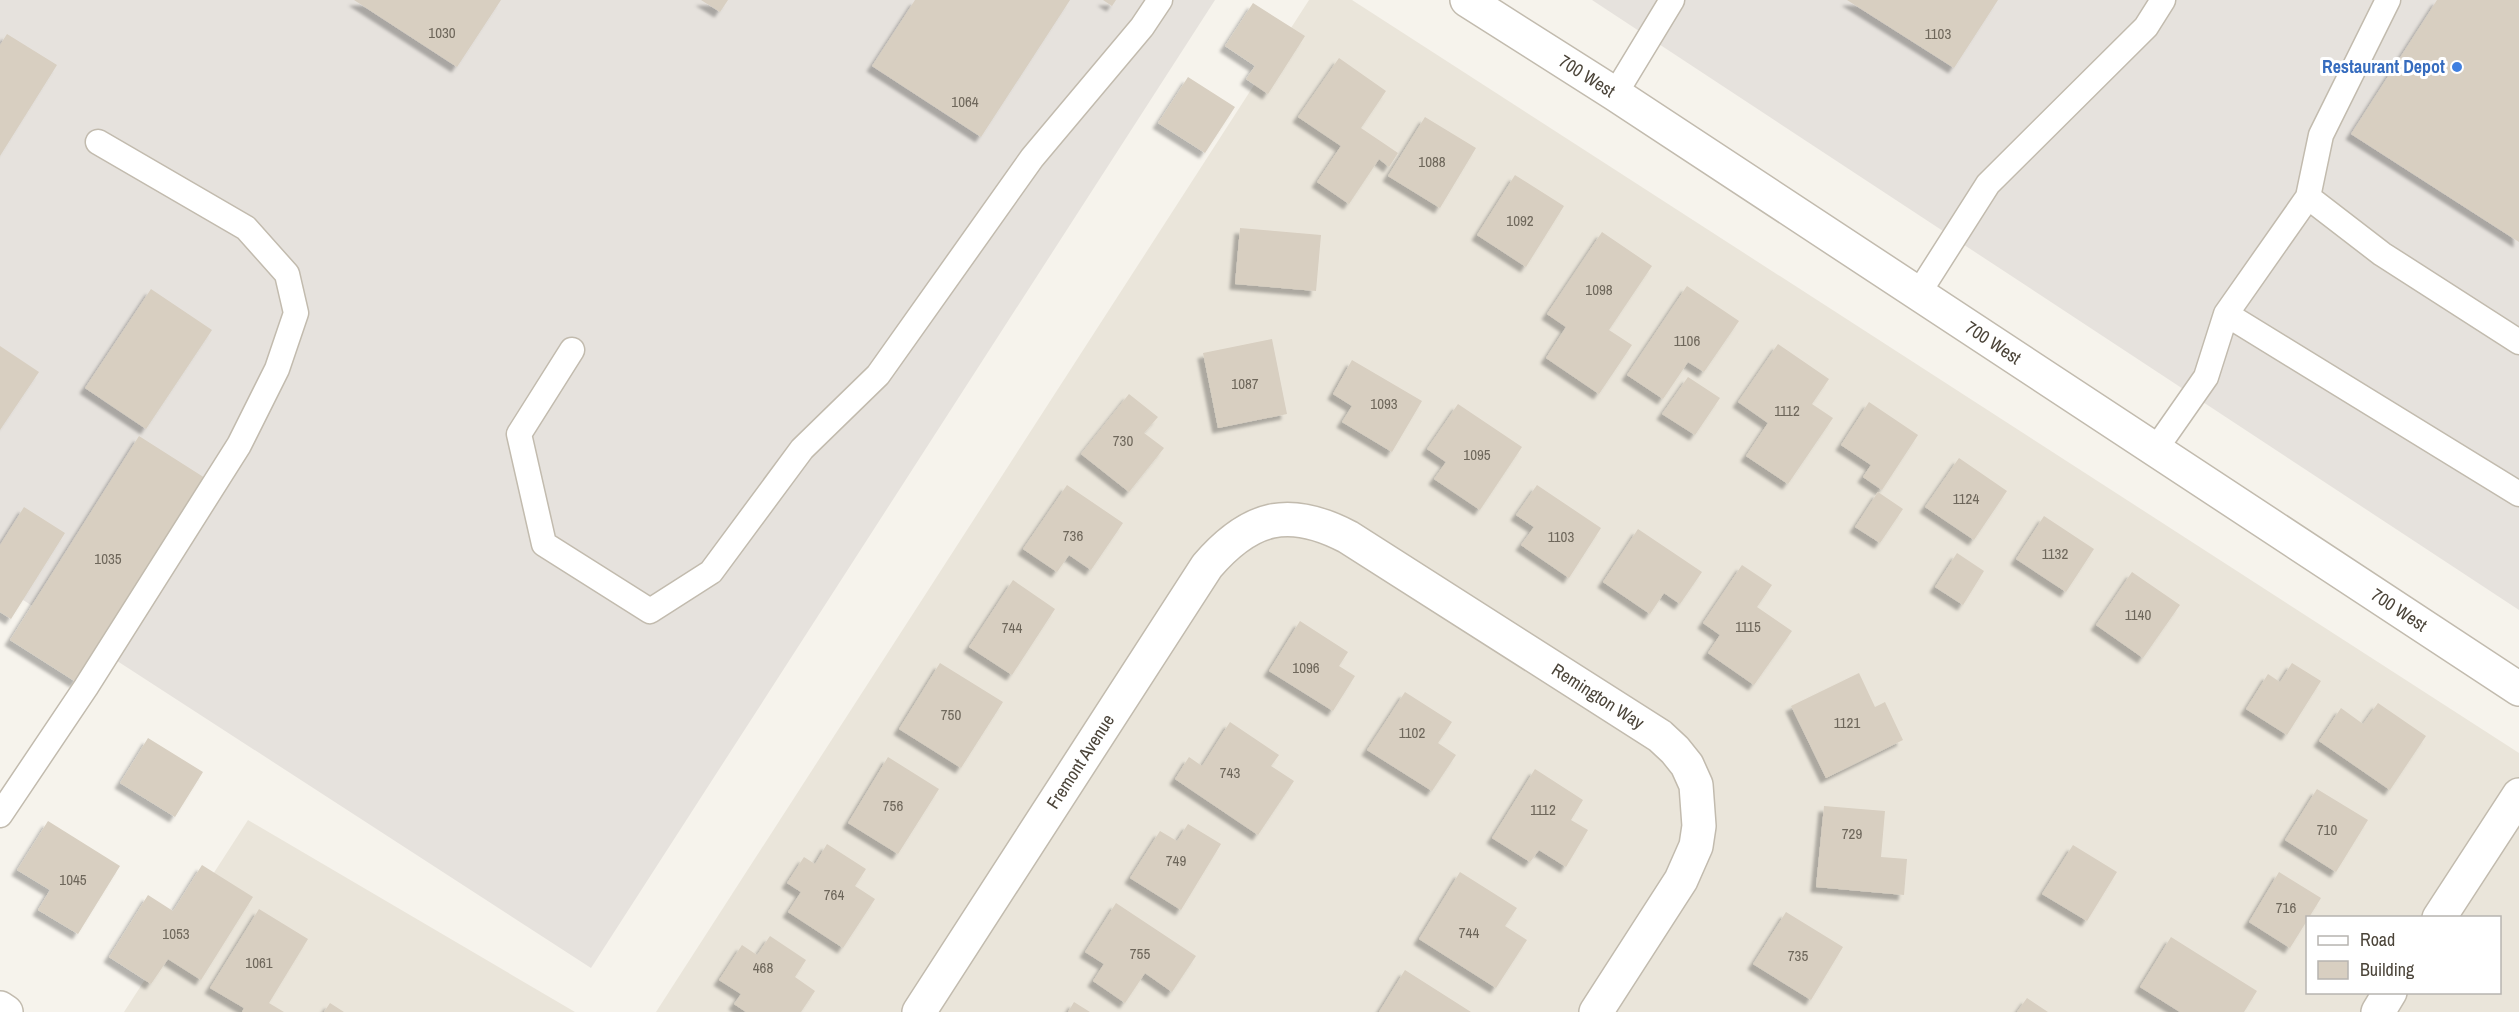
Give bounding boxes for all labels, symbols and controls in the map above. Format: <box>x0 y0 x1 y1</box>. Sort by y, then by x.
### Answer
house number: 1030 <box>428 22 456 43</box>
house number: 1103 <box>1925 23 1951 44</box>
street label: 700 West <box>1554 48 1620 103</box>
place label: Restaurant Depot <box>2322 54 2445 79</box>
marker: Restaurant Depot <box>2450 60 2464 74</box>
house number: 1064 <box>951 91 979 112</box>
house number: 1088 <box>1418 151 1446 172</box>
house number: 1092 <box>1506 210 1534 231</box>
house number: 1098 <box>1585 279 1613 300</box>
street label: 700 West <box>1961 315 2026 370</box>
house number: 1106 <box>1674 330 1700 351</box>
house number: 1087 <box>1231 373 1259 394</box>
house number: 1093 <box>1370 393 1398 414</box>
house number: 1112 <box>1774 400 1800 421</box>
house number: 730 <box>1113 430 1133 451</box>
house number: 1095 <box>1463 444 1491 465</box>
house number: 1124 <box>1953 488 1979 509</box>
house number: 736 <box>1063 525 1083 546</box>
house number: 1103 <box>1548 526 1574 547</box>
house number: 1132 <box>2042 543 2068 564</box>
house number: 1035 <box>94 548 122 569</box>
street label: 700 West <box>2367 582 2432 637</box>
house number: 1140 <box>2125 604 2151 625</box>
house number: 1115 <box>1735 616 1761 637</box>
house number: 744 <box>1002 617 1022 638</box>
house number: 1096 <box>1292 657 1320 678</box>
street label: Remington Way <box>1547 657 1650 735</box>
house number: 750 <box>941 704 961 725</box>
street label: Fremont Avenue <box>1040 709 1120 814</box>
house number: 1121 <box>1834 712 1860 733</box>
house number: 1102 <box>1399 722 1425 743</box>
house number: 743 <box>1220 762 1240 783</box>
house number: 756 <box>883 795 903 816</box>
house number: 1112 <box>1530 799 1556 820</box>
house number: 710 <box>2317 819 2337 840</box>
house number: 729 <box>1842 823 1862 844</box>
house number: 749 <box>1166 850 1186 871</box>
house number: 1045 <box>59 869 87 890</box>
house number: 764 <box>824 884 844 905</box>
house number: 716 <box>2276 897 2296 918</box>
legend <box>2306 916 2501 994</box>
house number: 744 <box>1459 922 1479 943</box>
house number: 1053 <box>162 923 190 944</box>
text: Road <box>2360 927 2395 952</box>
house number: 755 <box>1130 943 1150 964</box>
house number: 735 <box>1788 945 1808 966</box>
house number: 1061 <box>245 952 273 973</box>
house number: 468 <box>753 957 773 978</box>
text: Building <box>2360 957 2415 982</box>

